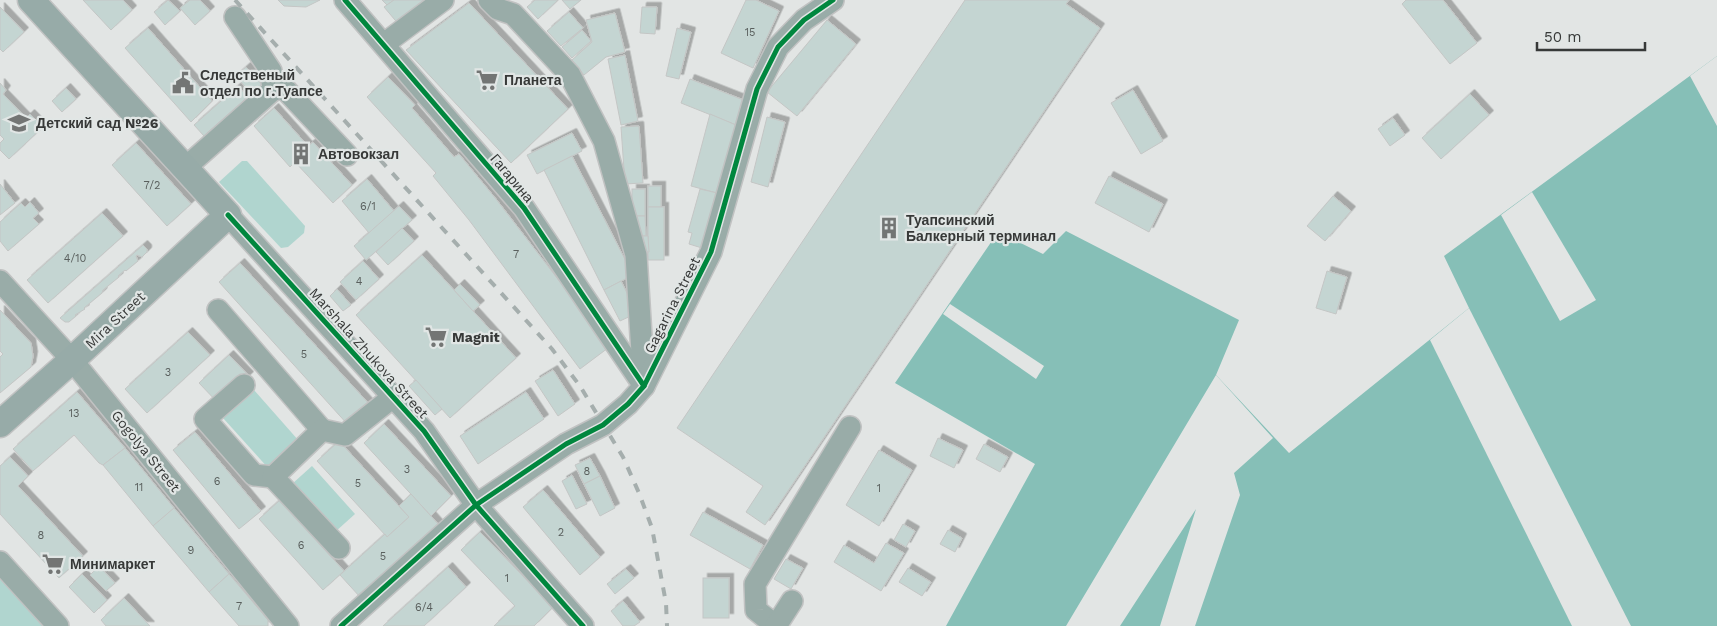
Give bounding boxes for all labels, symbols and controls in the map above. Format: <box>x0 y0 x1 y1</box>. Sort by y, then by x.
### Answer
scale bar <box>1537 20 1644 52</box>
house number: 15 <box>745 26 755 39</box>
text: 50 m <box>1544 28 1581 46</box>
place label: Следственый отдел по г.Туапсе <box>200 67 323 99</box>
supermarket icon: Планета <box>474 67 500 93</box>
public building icon: Следственый отдел по г.Туапсе <box>170 70 196 96</box>
place label: Планета <box>504 72 562 88</box>
school or university icon: Детский сад №26 <box>6 110 32 136</box>
place label: Детский сад №26 <box>36 115 159 131</box>
building icon: Автовокзал <box>288 141 314 167</box>
place label: Автовокзал <box>318 146 399 162</box>
street label: Гагарина <box>487 151 537 206</box>
house number: 7/2 <box>144 179 160 192</box>
house number: 6/1 <box>360 200 376 213</box>
place label: Туапсинский Балкерный терминал <box>906 212 1056 244</box>
building icon: Туапсинский Балкерный терминал <box>876 215 902 241</box>
house number: 7 <box>513 248 519 261</box>
house number: 4/10 <box>64 252 86 265</box>
street label: Gagarina Street <box>641 254 703 356</box>
house number: 4 <box>356 275 363 288</box>
street label: Marshala Zhukova Street <box>306 285 432 421</box>
street label: Mira Street <box>82 288 148 352</box>
supermarket icon: Magnit <box>423 324 449 350</box>
place label: Magnit <box>452 329 500 345</box>
house number: 5 <box>301 348 307 361</box>
house number: 3 <box>165 366 171 379</box>
house number: 13 <box>69 407 79 420</box>
street label: Gogolya Street <box>108 407 184 495</box>
house number: 3 <box>404 463 410 476</box>
house number: 8 <box>584 465 591 478</box>
house number: 6 <box>214 475 221 488</box>
house number: 5 <box>355 477 361 490</box>
house number: 11 <box>135 481 143 494</box>
house number: 1 <box>877 482 881 495</box>
house number: 2 <box>558 526 564 539</box>
house number: 8 <box>38 529 45 542</box>
house number: 6 <box>298 539 305 552</box>
house number: 9 <box>188 544 195 557</box>
house number: 5 <box>380 550 386 563</box>
supermarket icon: Минимаркет <box>40 551 66 577</box>
place label: Минимаркет <box>70 556 155 572</box>
house number: 1 <box>505 572 509 585</box>
house number: 7 <box>236 600 242 613</box>
house number: 6/4 <box>415 601 433 614</box>

